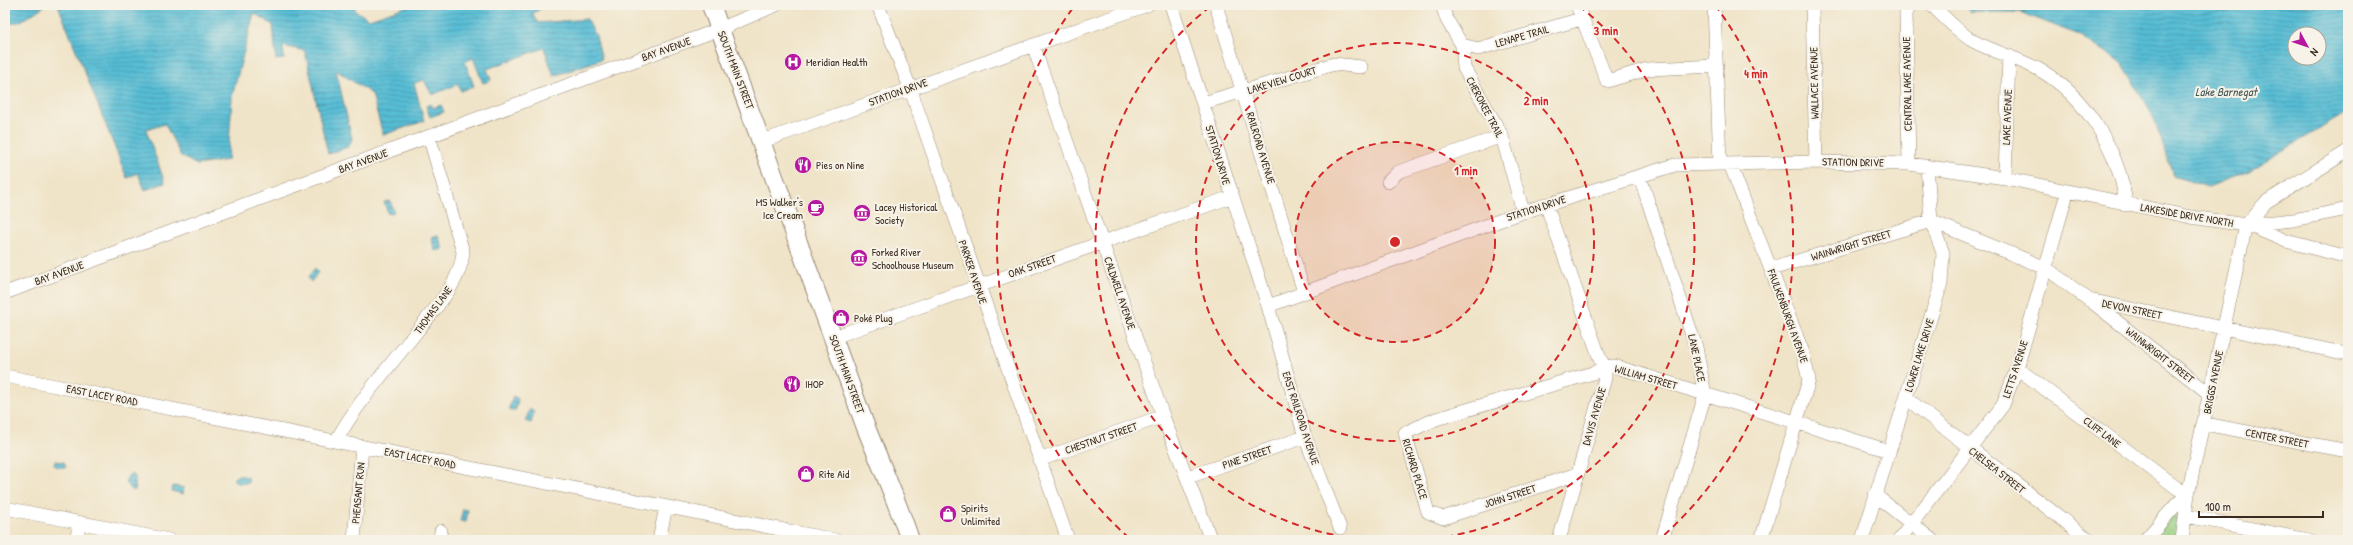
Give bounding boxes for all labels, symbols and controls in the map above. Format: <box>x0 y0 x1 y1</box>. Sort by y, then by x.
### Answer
street label: LENAPE TRAIL <box>1494 22 1550 50</box>
text: 3 min <box>1594 22 1619 39</box>
north arrow <box>2287 26 2327 66</box>
street label: SOUTH MAIN STREET <box>715 29 758 112</box>
street label: BAY AVENUE <box>639 34 693 64</box>
street label: CENTRAL LAKE AVENUE <box>1899 36 1915 131</box>
text: N <box>2307 46 2322 59</box>
street label: WALLACE AVENUE <box>1806 47 1822 119</box>
hospital icon: Meridian Health <box>783 52 803 72</box>
place label: Meridian Health <box>806 55 868 69</box>
street label: LAKEVIEW COURT <box>1246 63 1319 97</box>
text: 4 min <box>1744 65 1768 82</box>
street label: CHEROKEE TRAIL <box>1463 74 1507 140</box>
street label: STATION DRIVE <box>867 75 929 109</box>
water label: Lake Barnegat <box>2195 83 2259 100</box>
street label: LAKE AVENUE <box>1999 89 2015 145</box>
text: 2 min <box>1524 92 1549 109</box>
street label: RAILROAD AVENUE <box>1243 110 1279 186</box>
street label: STATION DRIVE <box>1202 123 1234 187</box>
street label: BAY AVENUE <box>336 146 390 176</box>
street label: STATION DRIVE <box>1822 154 1884 170</box>
restaurant icon: Pies on Nine <box>793 155 813 175</box>
place label: Pies on Nine <box>816 158 865 172</box>
text: 1 min <box>1454 162 1478 179</box>
street label: STATION DRIVE <box>1505 192 1568 224</box>
place label: MS Walker's Ice Cream <box>756 195 804 222</box>
cafe icon: MS Walker's Ice Cream <box>806 198 826 218</box>
place label: Lacey Historical Society <box>875 200 938 227</box>
street label: LAKESIDE DRIVE NORTH <box>2140 200 2234 230</box>
museum icon: Lacey Historical Society <box>852 203 872 223</box>
street label: WAINWRIGHT STREET <box>1809 226 1894 264</box>
centre of rings <box>1388 235 1402 249</box>
street label: PARKER AVENUE <box>955 238 991 306</box>
place label: Forked River Schoolhouse Museum <box>871 245 954 272</box>
museum icon: Forked River Schoolhouse Museum <box>849 248 869 268</box>
street label: OAK STREET <box>1006 251 1059 281</box>
street label: CALDWELL AVENUE <box>1101 255 1139 331</box>
street label: BAY AVENUE <box>32 258 86 288</box>
street label: FAULKENBURGH AVENUE <box>1764 266 1812 365</box>
street label: THOMAS LANE <box>411 283 455 337</box>
street label: DEVON STREET <box>2101 296 2164 322</box>
shop icon: Poké Plug <box>831 308 851 328</box>
place label: Poké Plug <box>854 311 893 325</box>
street label: LOWER LAKE DRIVE <box>1901 317 1937 393</box>
street label: WAINWRIGHT STREET <box>2123 324 2198 387</box>
street label: SOUTH MAIN STREET <box>826 333 868 416</box>
street label: LANE PLACE <box>1685 333 1709 383</box>
street label: LETTS AVENUE <box>1999 338 2031 400</box>
street label: BRIGGS AVENUE <box>2200 349 2226 415</box>
street label: WILLIAM STREET <box>1613 361 1680 393</box>
street label: EAST RAILROAD AVENUE <box>1279 370 1323 467</box>
restaurant icon: IHOP <box>782 374 802 394</box>
place label: IHOP <box>805 377 824 391</box>
street label: EAST LACEY ROAD <box>65 381 140 409</box>
street label: DAVIS AVENUE <box>1579 385 1609 447</box>
street label: CLIFF LANE <box>2080 413 2124 451</box>
street label: CHESTNUT STREET <box>1063 419 1140 457</box>
street label: CENTER STREET <box>2244 425 2311 451</box>
street label: RICHARD PLACE <box>1399 437 1431 501</box>
street label: PINE STREET <box>1221 442 1274 472</box>
street label: EAST LACEY ROAD <box>383 444 458 472</box>
street label: CHELSEA STREET <box>1966 444 2029 497</box>
street label: PHEASANT RUN <box>348 462 368 524</box>
shop icon: Rite Aid <box>796 464 816 484</box>
place label: Rite Aid <box>819 467 850 481</box>
street label: JOHN STREET <box>1482 481 1539 511</box>
scale bar <box>2199 493 2323 519</box>
text: 100 m <box>2205 498 2231 515</box>
place label: Spirits Unlimited <box>961 501 1001 528</box>
shop icon: Spirits Unlimited <box>938 504 958 524</box>

